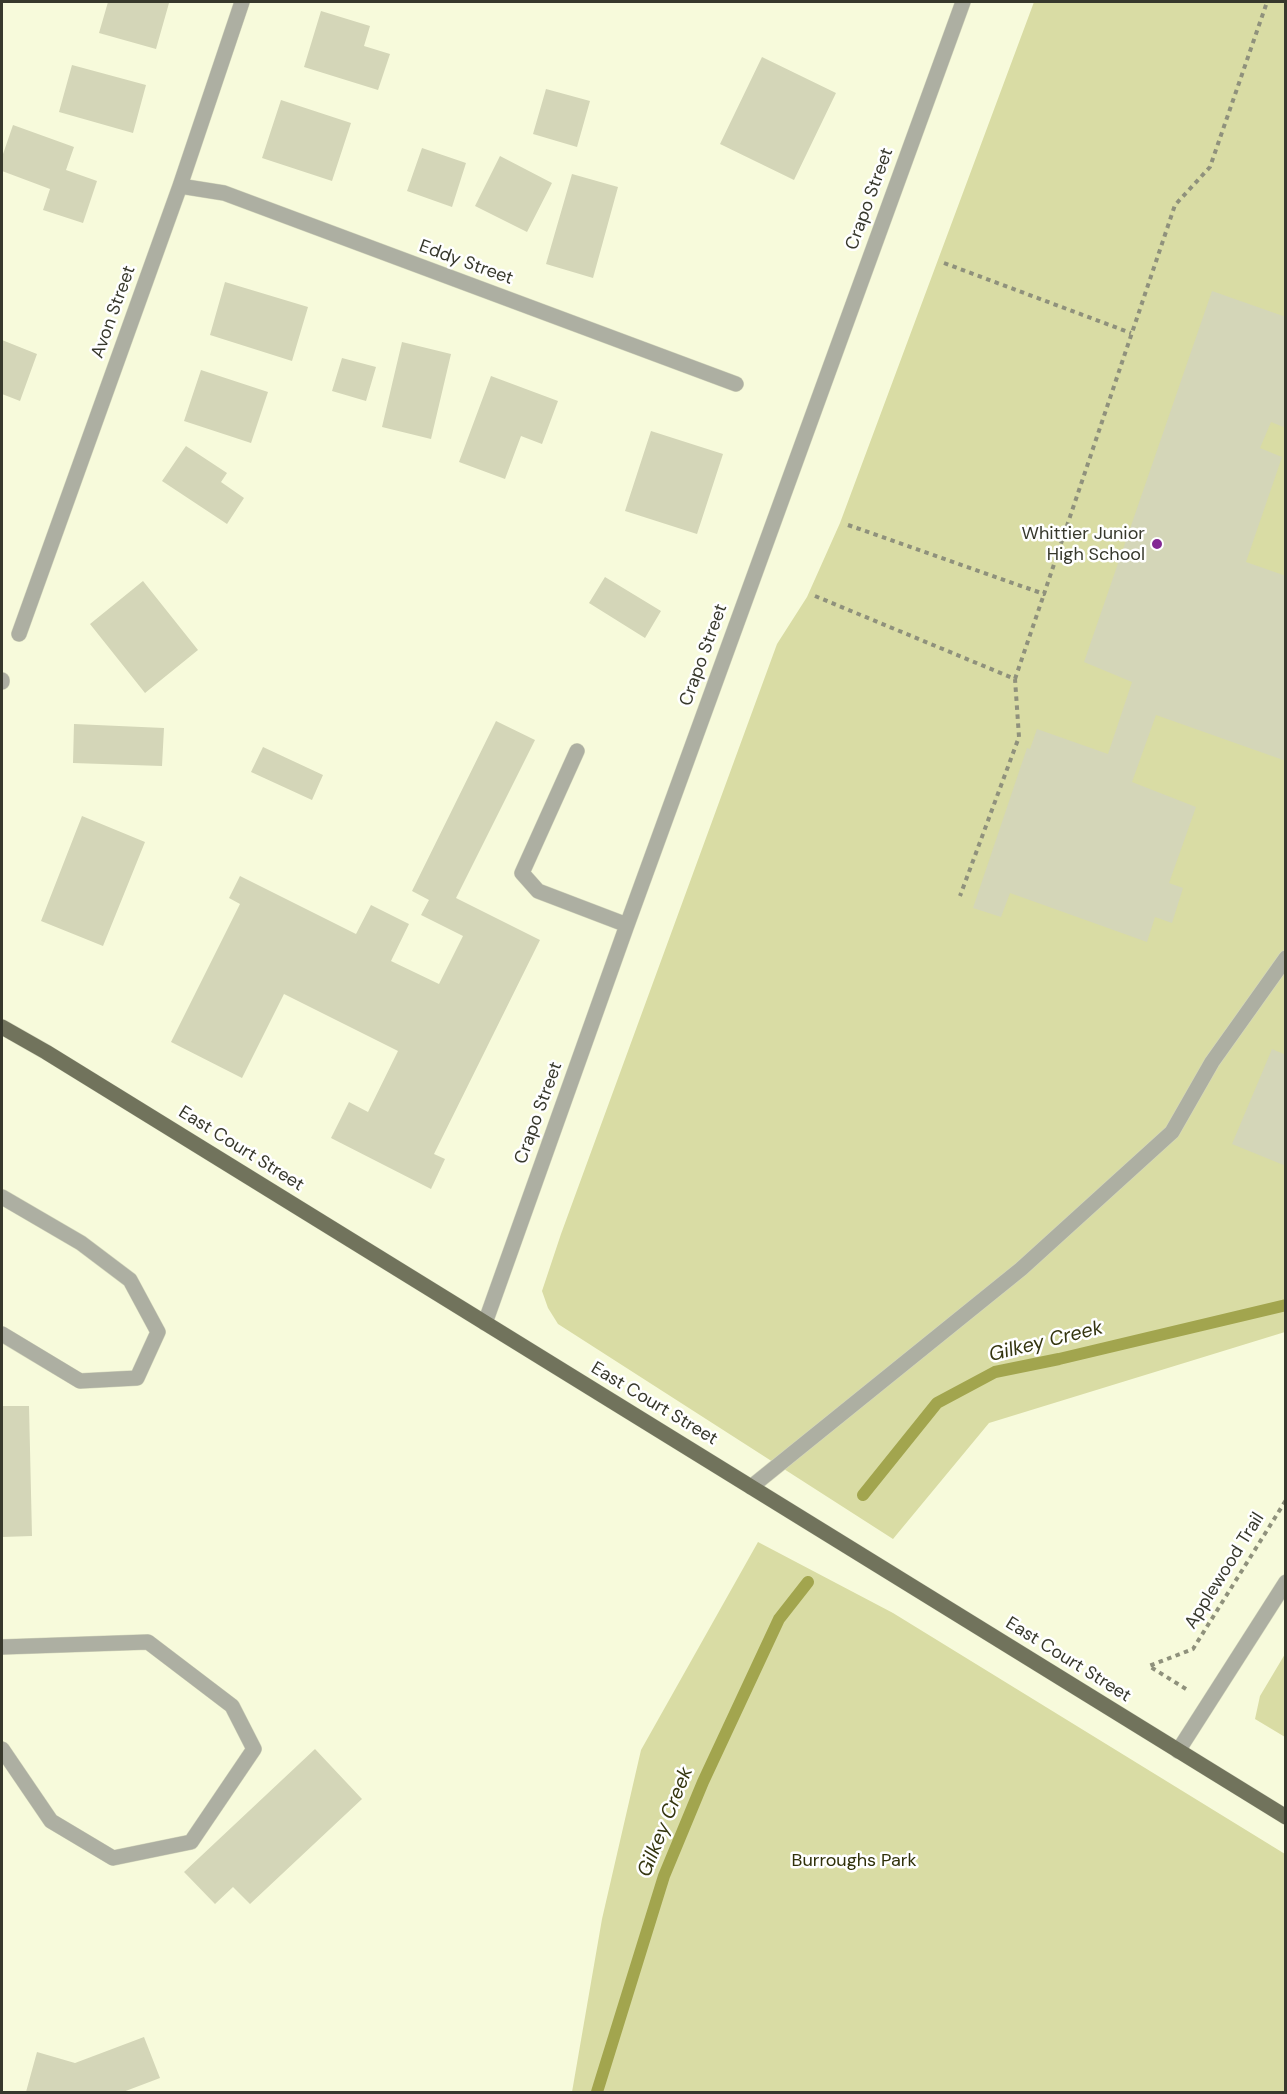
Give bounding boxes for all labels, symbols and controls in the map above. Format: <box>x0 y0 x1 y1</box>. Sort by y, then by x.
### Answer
street label: Crapo Street <box>842 145 898 253</box>
street label: Eddy Street <box>416 236 516 290</box>
street label: Avon Street <box>87 263 141 361</box>
place label: Whittier Junior High School <box>1021 523 1145 566</box>
marker: Whittier Junior High School <box>1150 537 1164 551</box>
street label: Crapo Street <box>676 601 732 709</box>
street label: Crapo Street <box>511 1059 567 1167</box>
street label: East Court Street <box>174 1102 308 1196</box>
water label: Gilkey Creek <box>987 1316 1105 1368</box>
street label: East Court Street <box>587 1358 721 1450</box>
street label: Applewood Trail <box>1181 1509 1269 1633</box>
street label: East Court Street <box>1001 1613 1135 1707</box>
water label: Gilkey Creek <box>633 1763 699 1881</box>
park label: Burroughs Park <box>792 1850 916 1872</box>

